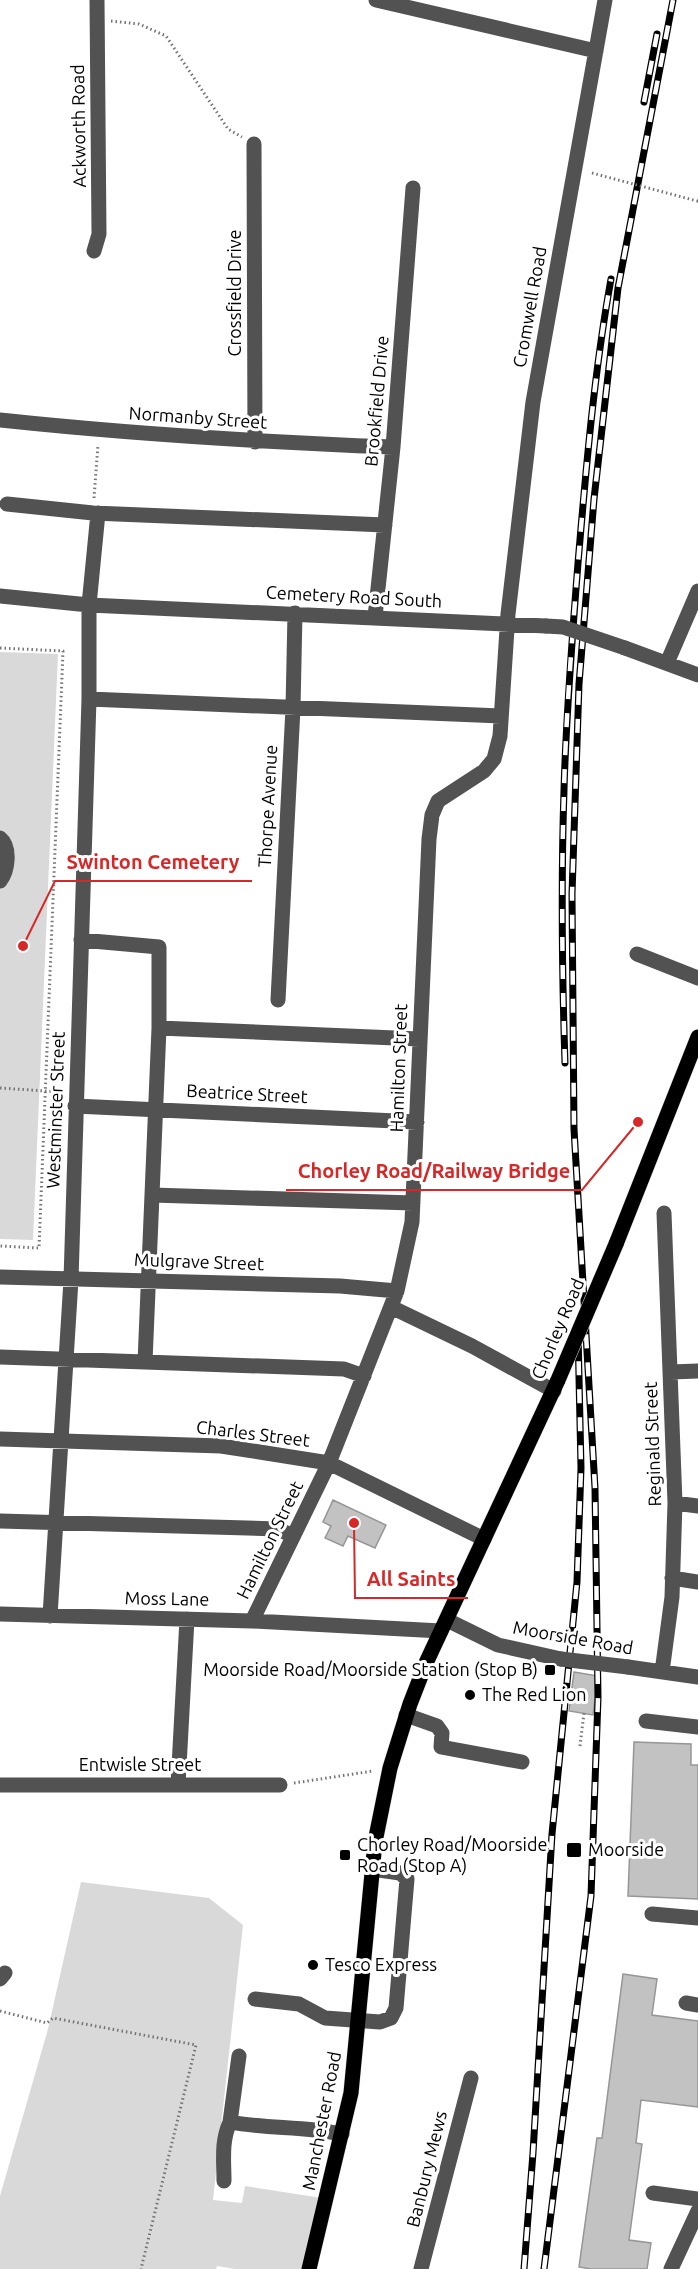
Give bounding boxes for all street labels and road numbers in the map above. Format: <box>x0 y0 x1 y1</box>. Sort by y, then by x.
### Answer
street label: Ackworth Road <box>67 64 89 188</box>
street label: Crossfield Drive <box>224 229 244 357</box>
street label: Cromwell Road <box>509 245 550 369</box>
street label: Brookfield Drive <box>360 335 392 467</box>
street label: Normanby Street <box>128 402 268 432</box>
street label: Cemetery Road South <box>265 581 443 611</box>
street label: Thorpe Avenue <box>254 744 280 868</box>
street label: Hamilton Street <box>386 1003 410 1133</box>
street label: Westminster Street <box>42 1031 68 1189</box>
street label: Beatrice Street <box>186 1080 308 1106</box>
street label: Mulgrave Street <box>134 1249 264 1273</box>
street label: Chorley Road <box>527 1275 587 1382</box>
street label: Reginald Street <box>640 1381 664 1507</box>
street label: Charles Street <box>195 1416 311 1450</box>
street label: Hamilton Street <box>232 1477 306 1602</box>
street label: Moss Lane <box>125 1587 209 1609</box>
street label: Moorside Road <box>511 1617 635 1657</box>
street label: Entwisle Street <box>79 1754 201 1774</box>
street label: Manchester Road <box>298 2050 344 2192</box>
street label: Banbury Mews <box>402 2108 450 2229</box>

